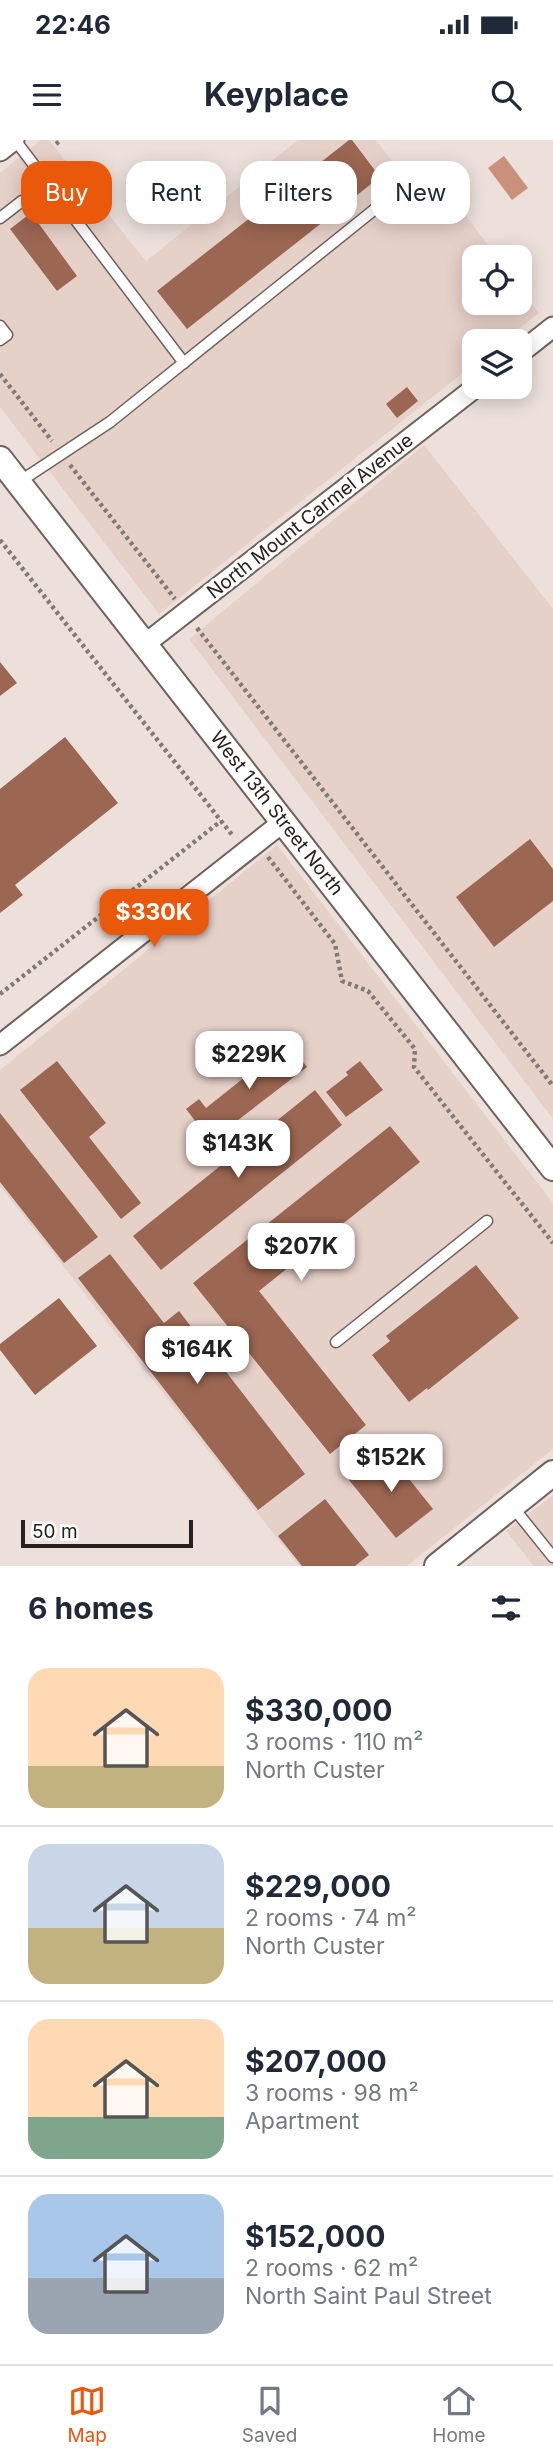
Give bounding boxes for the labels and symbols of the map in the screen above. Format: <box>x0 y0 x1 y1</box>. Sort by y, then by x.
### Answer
street label: North Mount Carmel Avenue <box>202 428 418 604</box>
street label: West 13th Street North <box>206 726 348 900</box>
pin: $330K <box>105 890 203 949</box>
pin: $229K <box>200 1032 298 1091</box>
pin: $143K <box>189 1121 287 1180</box>
pin: $207K <box>252 1224 350 1283</box>
pin: $164K <box>148 1326 246 1386</box>
pin: $152K <box>342 1434 440 1494</box>
scale bar <box>21 1517 192 1549</box>

